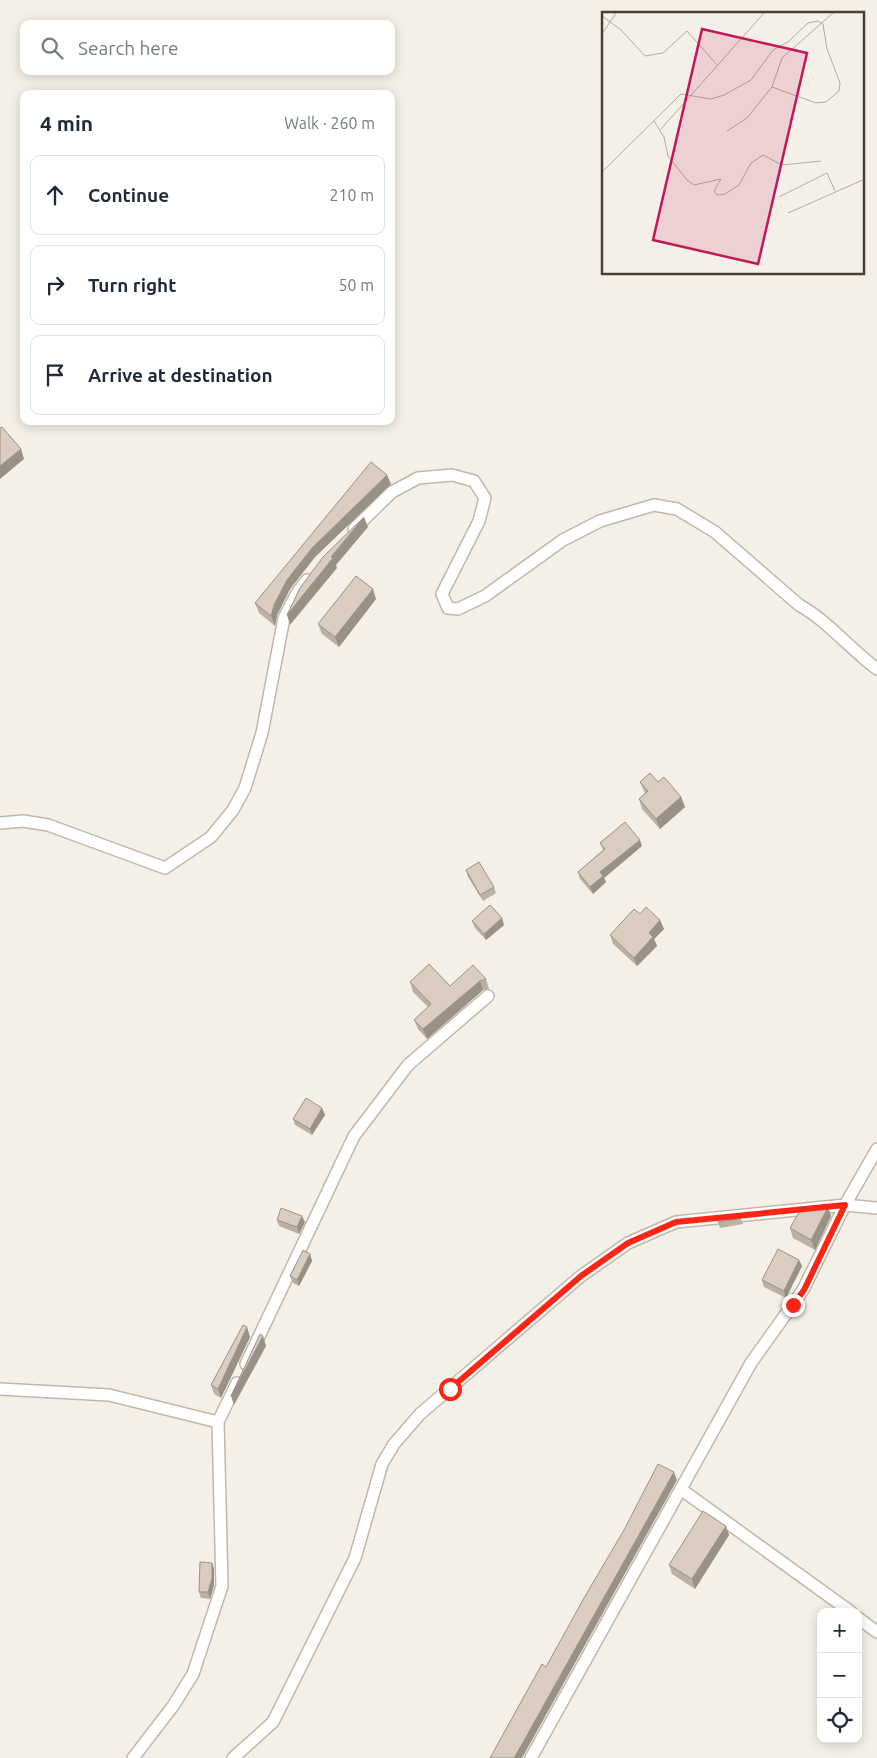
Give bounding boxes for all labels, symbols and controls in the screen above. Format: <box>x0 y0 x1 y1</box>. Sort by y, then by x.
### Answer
inset map <box>602 12 864 275</box>
search box <box>20 20 395 75</box>
icon: search <box>38 34 66 62</box>
text: Search here <box>78 37 178 59</box>
text: 4 min <box>40 111 93 135</box>
text: Walk · 260 m <box>284 114 375 132</box>
icon: ahead <box>41 181 69 209</box>
text: Continue <box>88 184 169 206</box>
text: 210 m <box>329 186 374 204</box>
icon: right <box>41 271 69 299</box>
text: Turn right <box>88 274 176 296</box>
text: 50 m <box>338 276 374 294</box>
icon: arrive <box>41 361 69 389</box>
text: Arrive at destination <box>88 364 273 386</box>
route end <box>782 1294 805 1317</box>
route start <box>439 1378 462 1401</box>
map controls <box>817 1608 862 1743</box>
button: + <box>817 1608 862 1653</box>
button: − <box>817 1653 862 1698</box>
button: locate <box>817 1698 862 1743</box>

